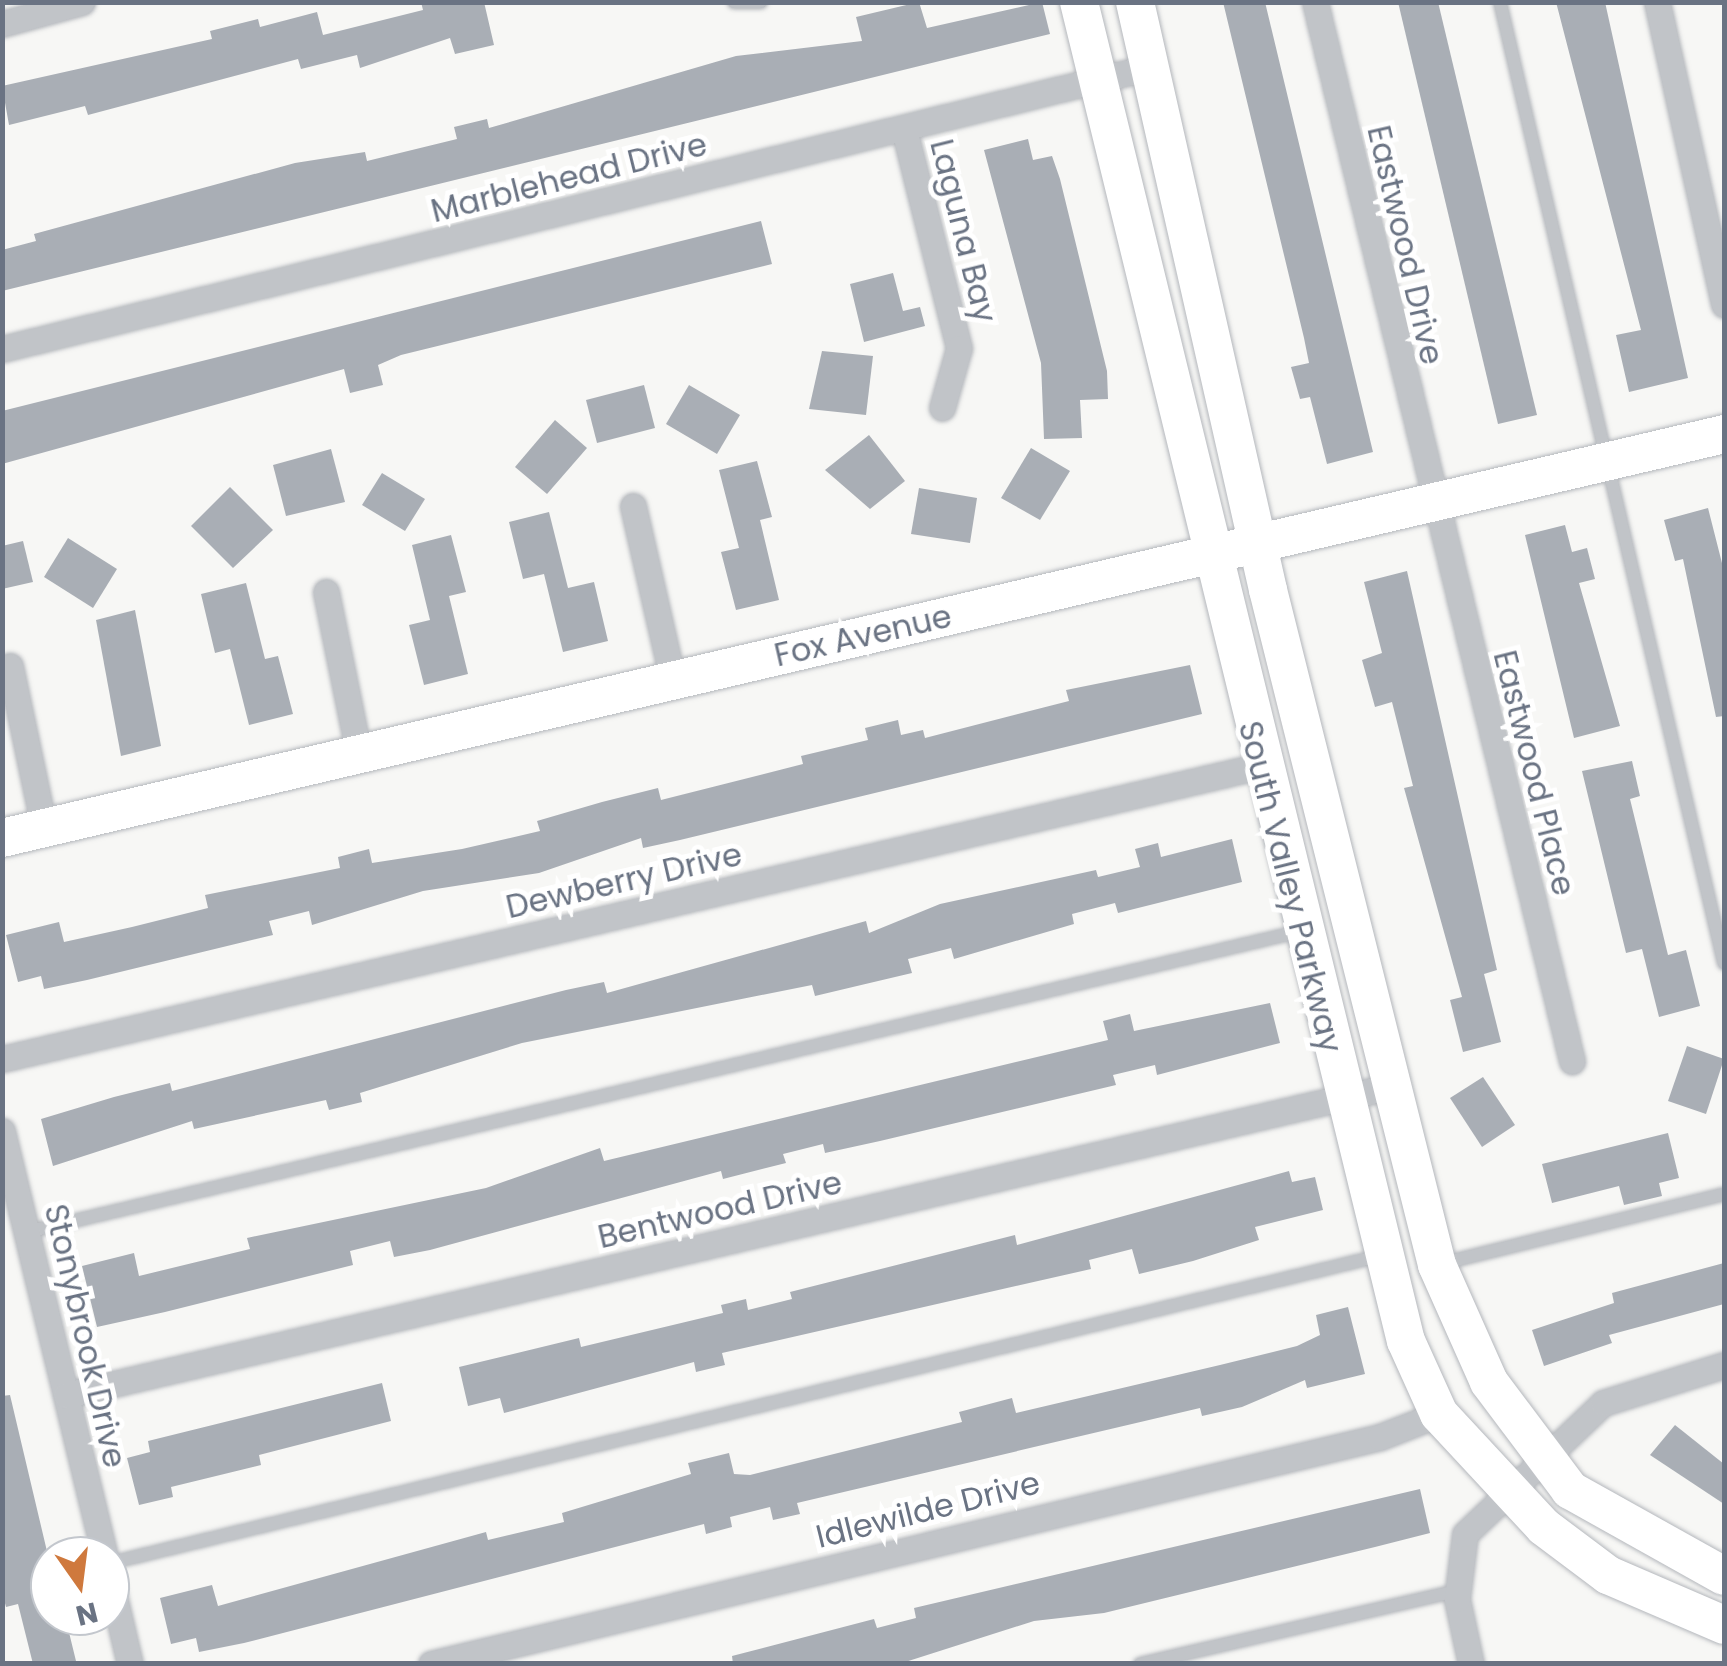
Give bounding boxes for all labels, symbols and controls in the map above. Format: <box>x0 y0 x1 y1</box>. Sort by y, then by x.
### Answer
street label: Eastwood Drive <box>1359 122 1451 368</box>
street label: Marblehead Drive <box>427 125 711 231</box>
street label: Laguna Bay <box>922 135 1004 327</box>
street label: Fox Avenue <box>771 597 955 675</box>
street label: Eastwood Place <box>1485 647 1583 899</box>
street label: South Valley Parkway <box>1230 717 1350 1057</box>
street label: Dewberry Drive <box>502 835 746 927</box>
street label: Bentwood Drive <box>594 1163 846 1257</box>
street label: Stonybrook Drive <box>36 1201 134 1471</box>
street label: Idlewilde Drive <box>812 1464 1044 1556</box>
north arrow <box>30 1536 130 1636</box>
text: N <box>72 1592 102 1635</box>

